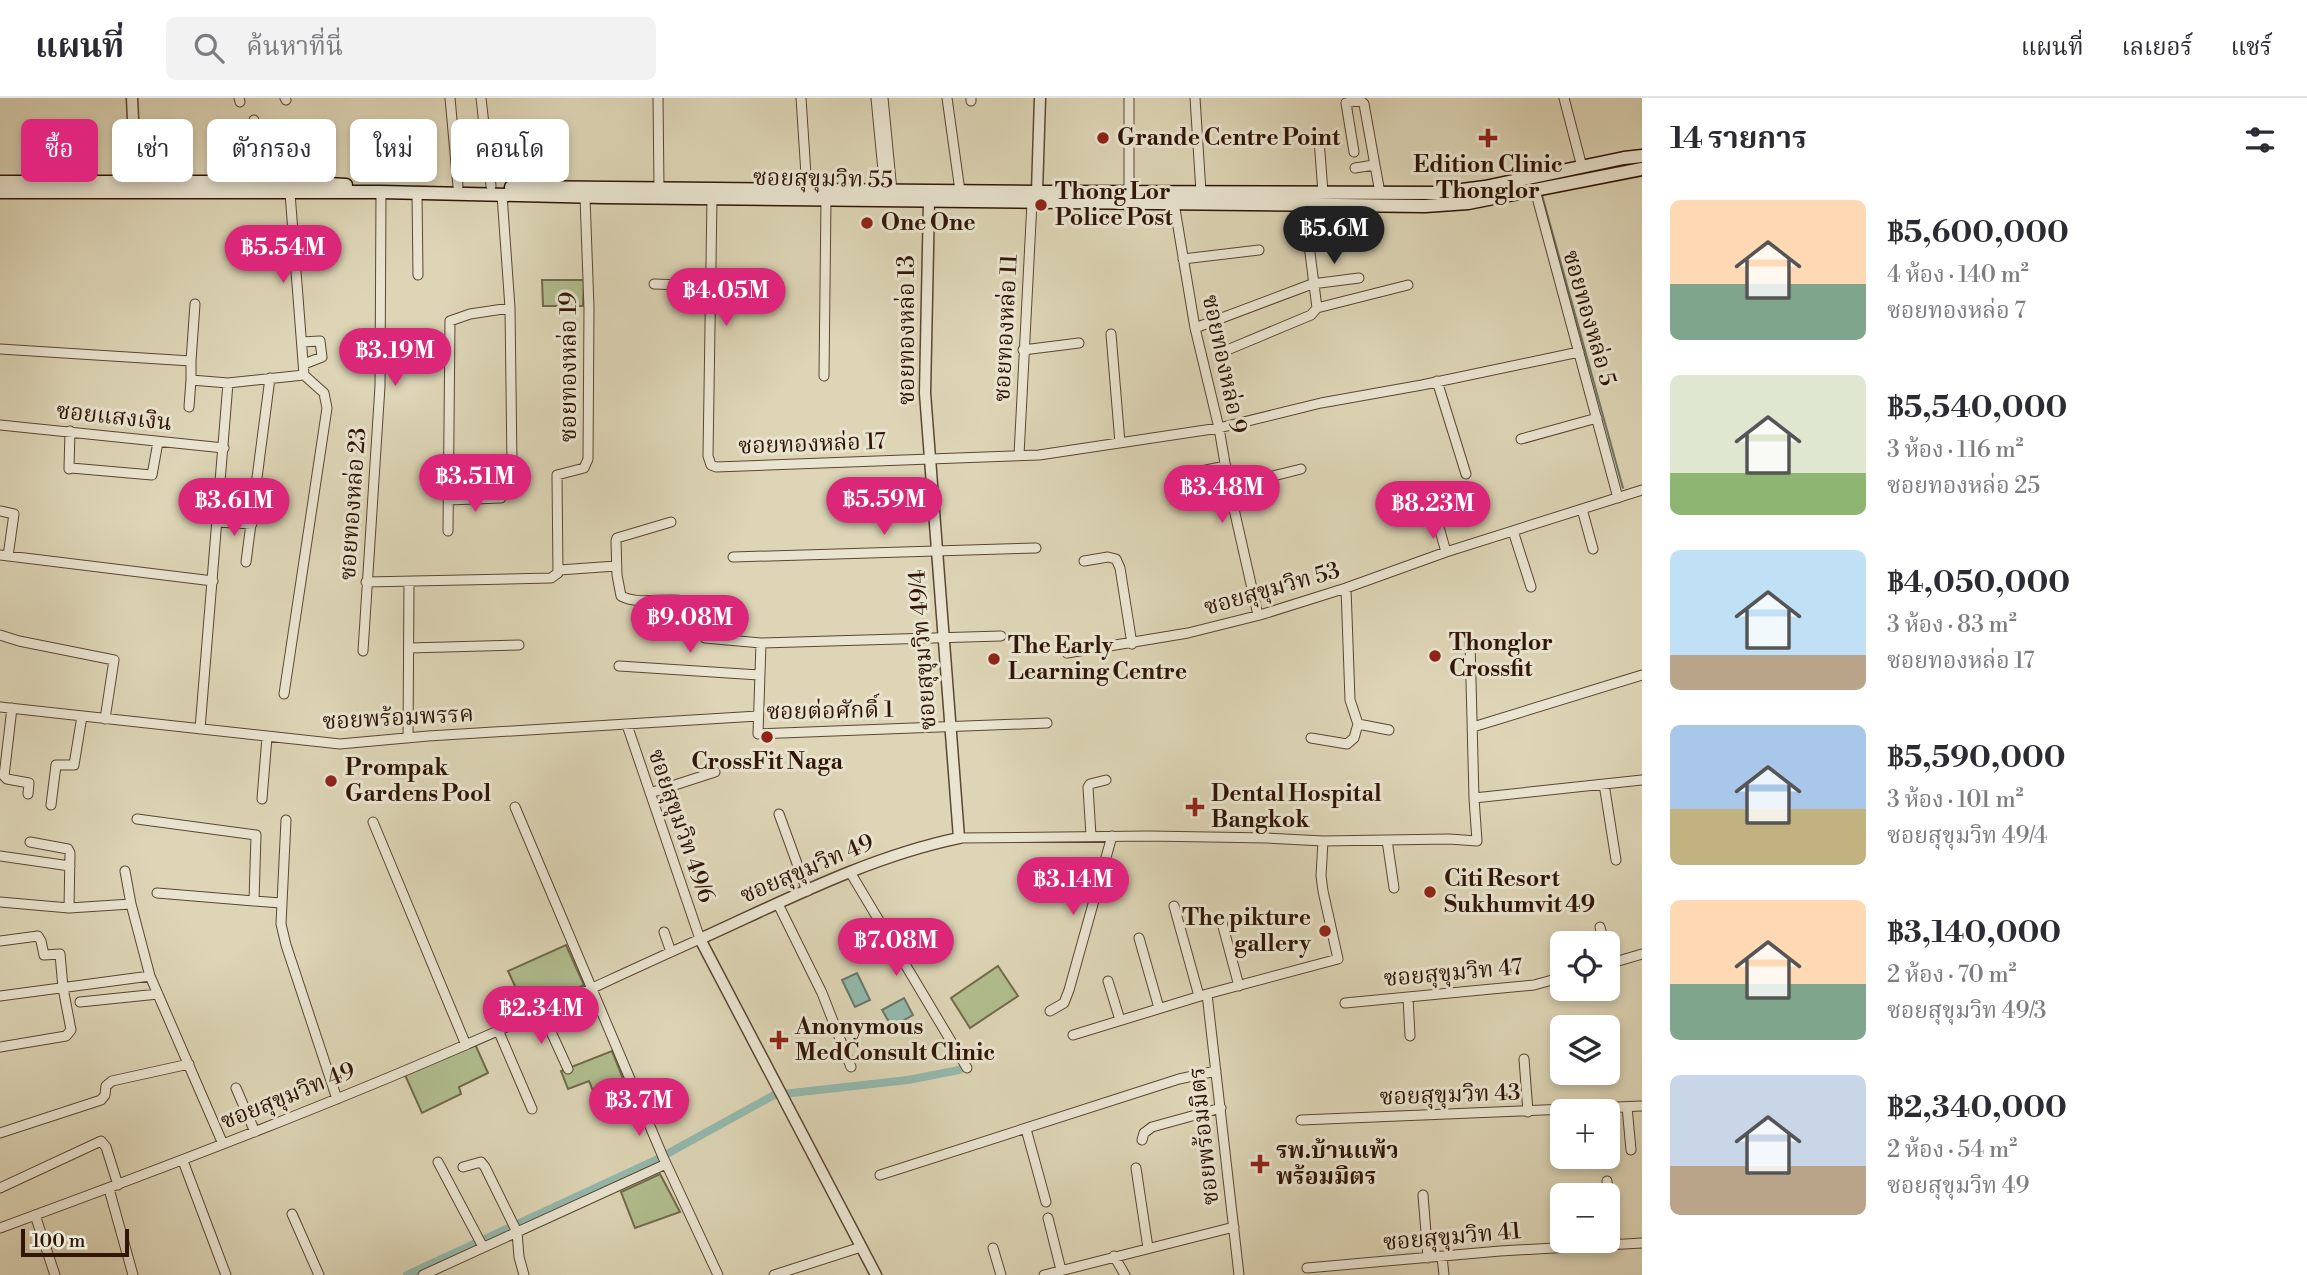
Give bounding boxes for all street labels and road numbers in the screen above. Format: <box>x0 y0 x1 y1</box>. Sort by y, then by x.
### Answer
street label: ซอยสุขุมวิท 55 <box>753 164 893 194</box>
street label: ซอยทองหล่อ 5 <box>1556 247 1622 389</box>
street label: ซอยทองหล่อ 11 <box>988 253 1024 403</box>
street label: ซอยทองหล่อ 13 <box>893 255 921 405</box>
street label: ซอยทองหล่อ 19 <box>555 292 583 442</box>
street label: ซอยทองหล่อ 9 <box>1196 292 1252 436</box>
street label: ซอยแสงเงิน <box>55 397 173 437</box>
street label: ซอยทองหล่อ 23 <box>334 427 372 581</box>
street label: ซอยทองหล่อ 17 <box>738 427 887 461</box>
street label: ซอยสุขุมวิท 53 <box>1201 556 1343 622</box>
street label: ซอยสุขุมวิท 49/4 <box>903 569 943 731</box>
street label: ซอยต่อศักดิ์ 1 <box>766 692 894 726</box>
street label: ซอยพร้อมพรรค <box>322 700 474 736</box>
street label: ซอยสุขุมวิท 49/6 <box>642 745 720 907</box>
street label: ซอยสุขุมวิท 49 <box>736 828 878 910</box>
street label: ซอยสุขุมวิท 47 <box>1382 953 1524 993</box>
street label: ซอยสุขุมวิท 49 <box>217 1056 359 1136</box>
street label: ซอยพร้อมมิตร <box>1183 1066 1225 1206</box>
street label: ซอยสุขุมวิท 43 <box>1379 1079 1521 1111</box>
street label: ซอยสุขุมวิท 41 <box>1382 1217 1522 1257</box>

